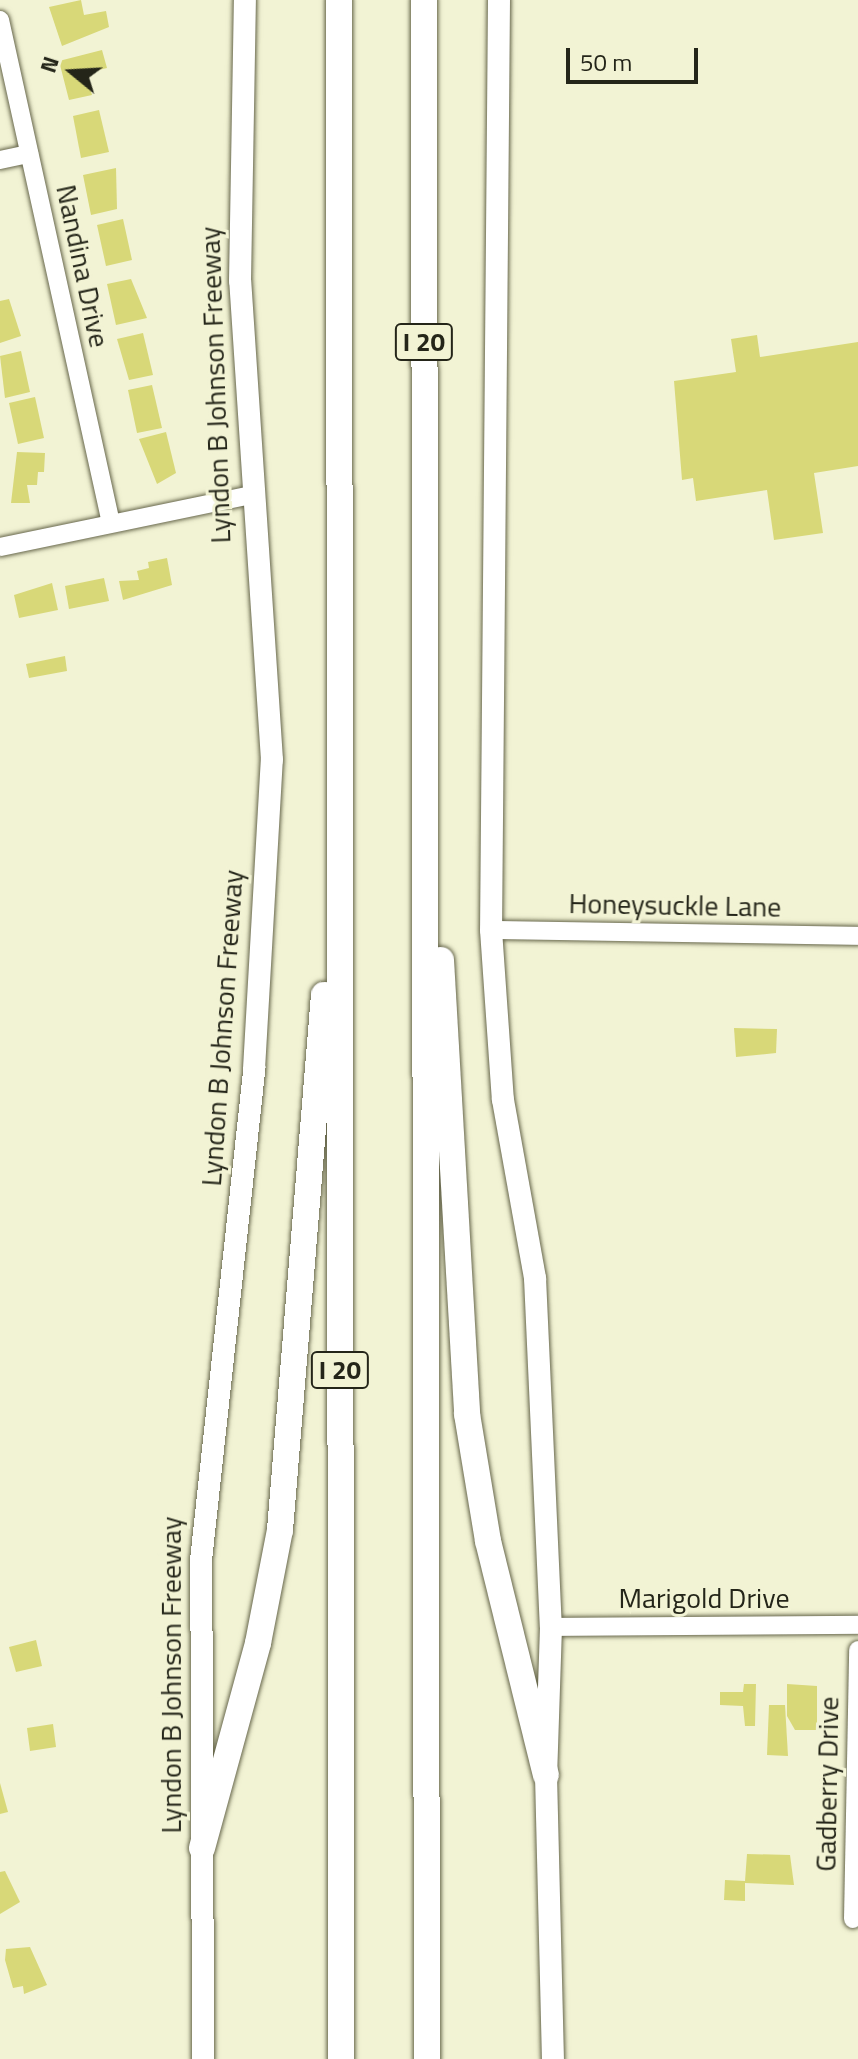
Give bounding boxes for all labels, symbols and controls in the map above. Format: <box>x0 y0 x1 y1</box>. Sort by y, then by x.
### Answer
north arrow <box>32 32 112 112</box>
scale bar <box>570 32 702 82</box>
text: 50 m <box>580 44 632 80</box>
text: N <box>31 52 68 77</box>
street label: Nandina Drive <box>49 182 117 350</box>
street label: Lyndon B Johnson Freeway <box>193 226 237 544</box>
road number: I 20 <box>394 320 454 364</box>
street label: Lyndon B Johnson Freeway <box>194 869 250 1187</box>
street label: Honeysuckle Lane <box>568 886 782 924</box>
road number: I 20 <box>310 1348 370 1392</box>
street label: Lyndon B Johnson Freeway <box>154 1517 188 1833</box>
street label: Marigold Drive <box>618 1581 790 1615</box>
street label: Gadberry Drive <box>809 1696 845 1872</box>

